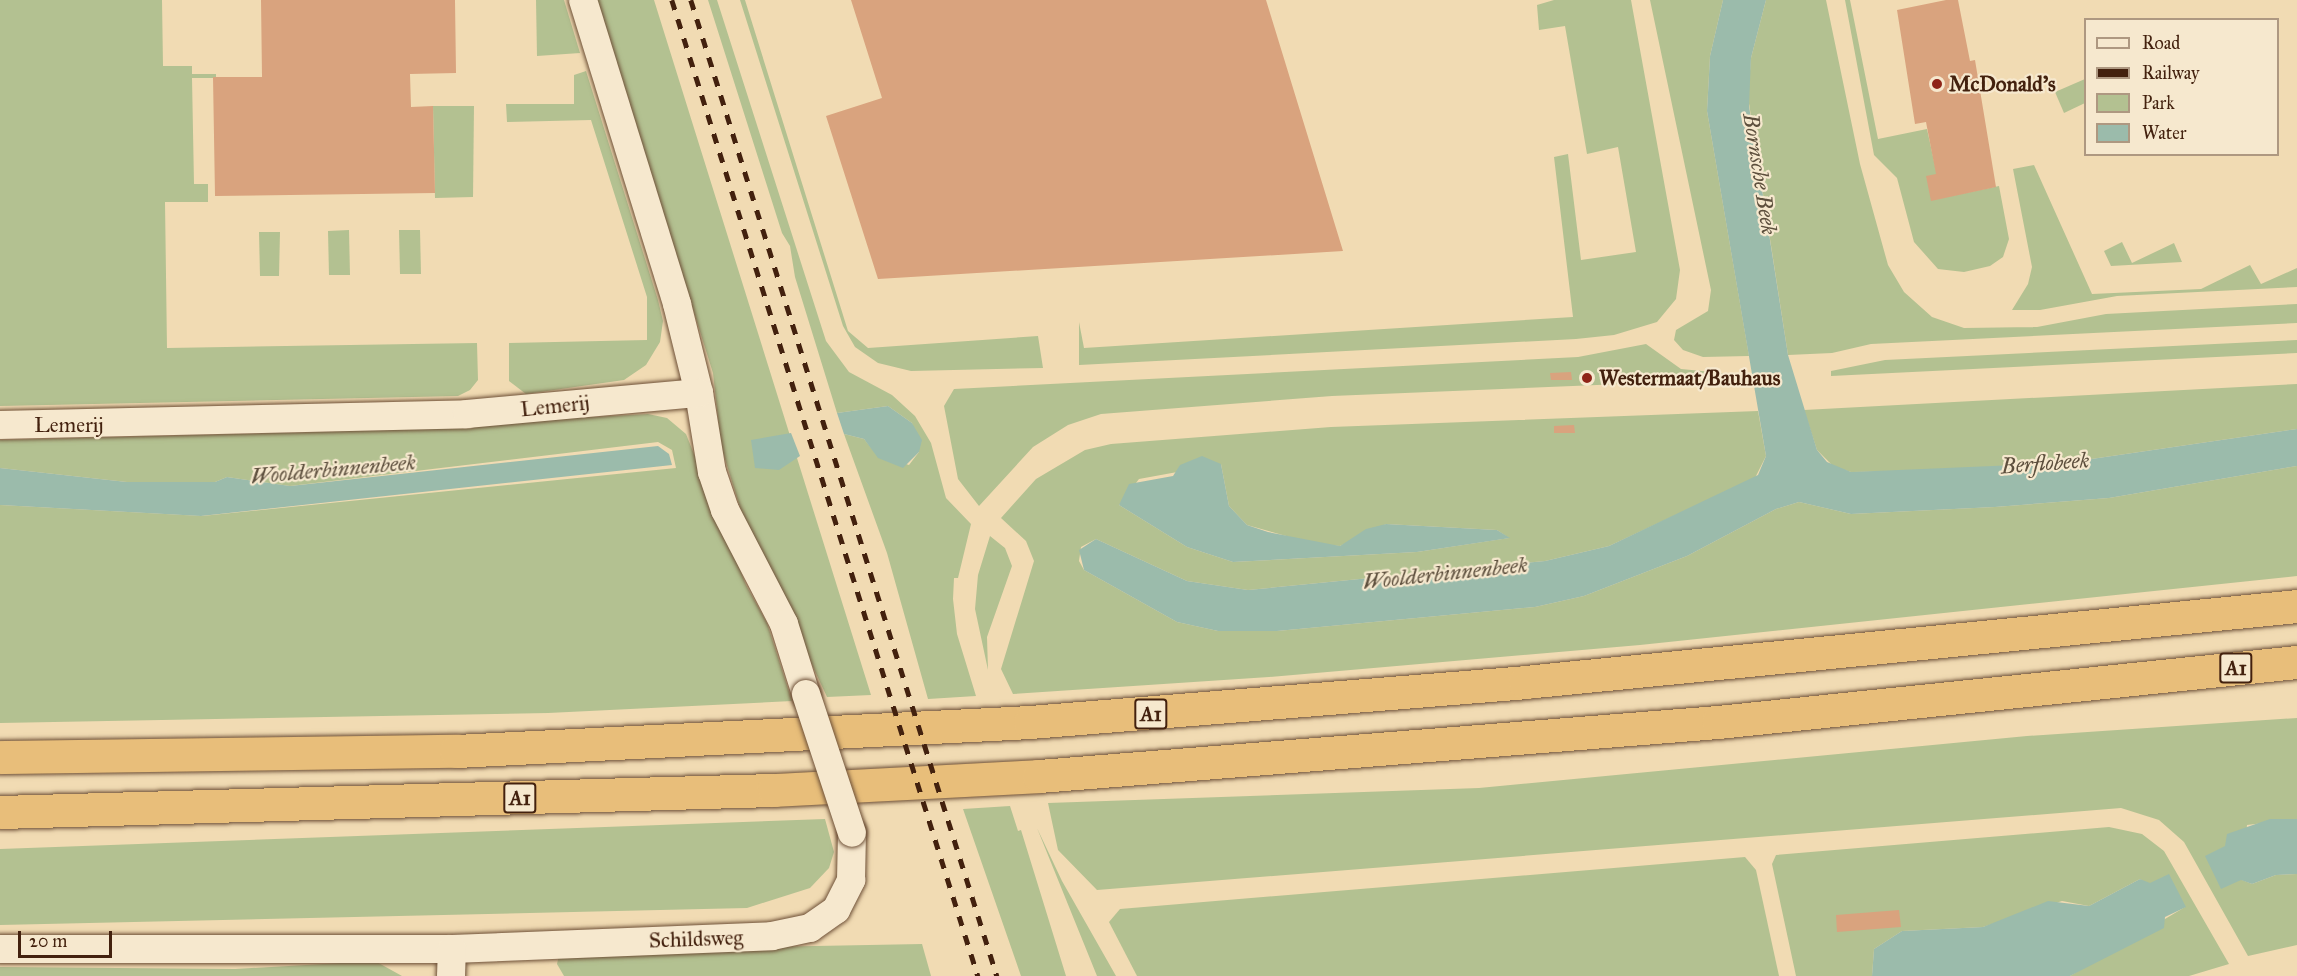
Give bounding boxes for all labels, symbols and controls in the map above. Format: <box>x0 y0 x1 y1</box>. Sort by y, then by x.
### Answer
legend <box>2084 18 2279 156</box>
text: Road <box>2142 32 2180 54</box>
text: Railway <box>2142 62 2199 84</box>
place label: McDonald's <box>1949 71 2056 97</box>
marker: McDonald's <box>1930 77 1944 91</box>
text: Park <box>2142 92 2175 114</box>
water label: Bornsche Beek <box>1737 111 1783 237</box>
text: Water <box>2142 122 2186 144</box>
place label: Westermaat/Bauhaus <box>1599 365 1780 391</box>
marker: Westermaat/Bauhaus <box>1580 371 1594 385</box>
street label: Lemerij <box>519 390 591 422</box>
street label: Lemerij <box>34 412 104 438</box>
water label: Berflobeek <box>2000 447 2090 479</box>
water label: Woolderbinnenbeek <box>249 449 417 489</box>
water label: Woolderbinnenbeek <box>1361 551 1529 595</box>
road number: A1 <box>2218 651 2254 685</box>
road number: A1 <box>1133 697 1169 731</box>
road number: A1 <box>502 781 538 815</box>
scale bar <box>21 919 116 957</box>
street label: Schildsweg <box>648 925 744 953</box>
text: 20 m <box>29 930 67 952</box>

